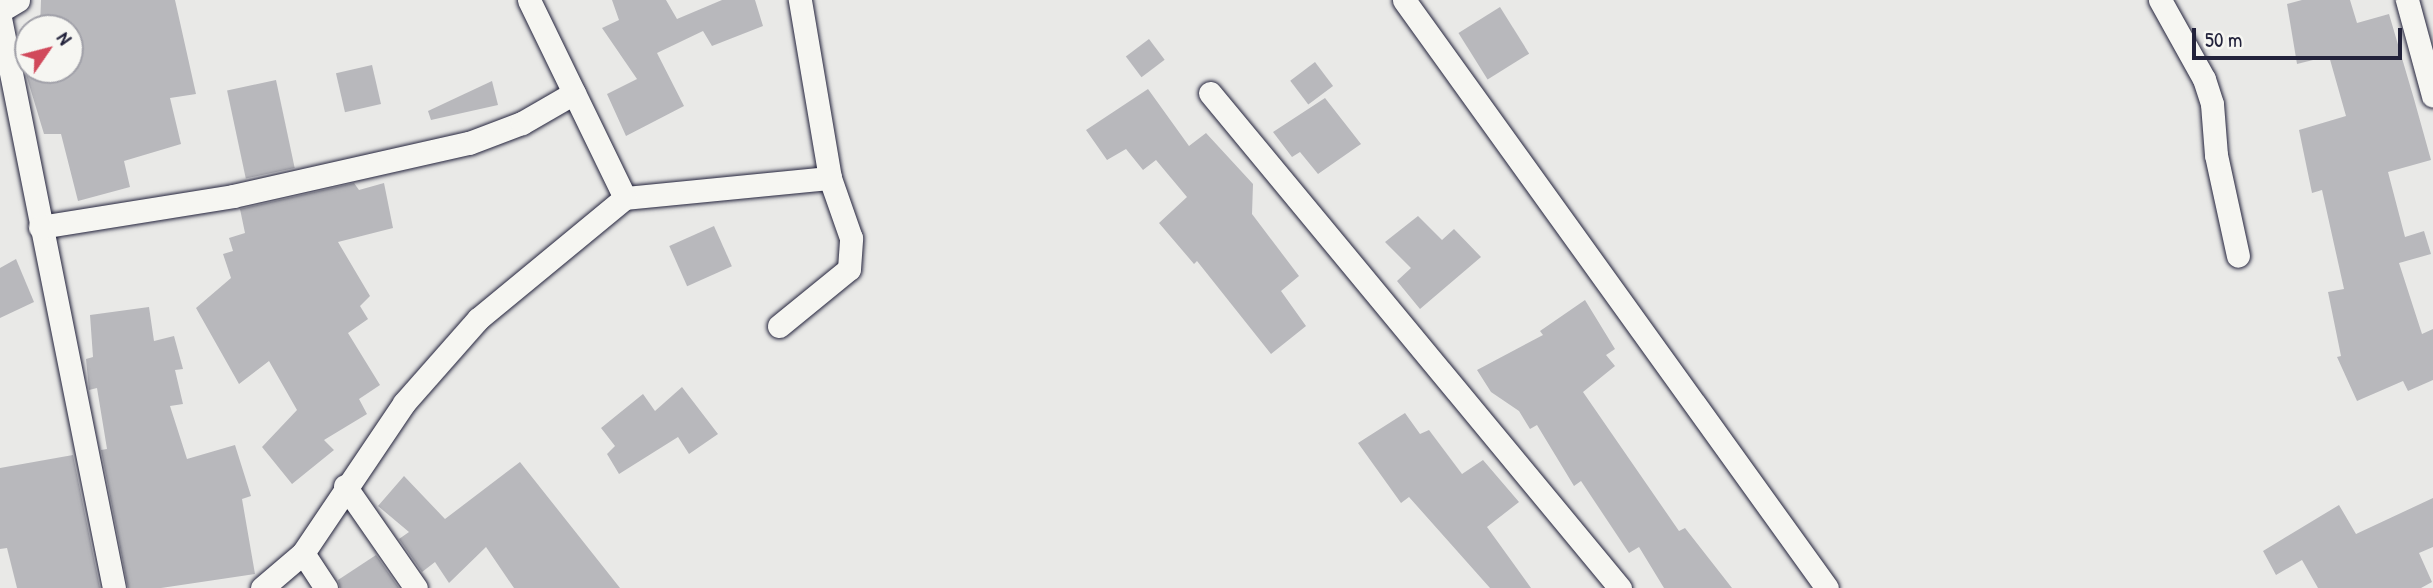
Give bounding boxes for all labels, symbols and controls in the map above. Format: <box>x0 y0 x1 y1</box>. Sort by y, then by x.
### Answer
north arrow <box>14 14 84 84</box>
scale bar <box>2195 14 2405 58</box>
text: 50 m <box>2205 25 2242 54</box>
text: N <box>51 26 78 50</box>

